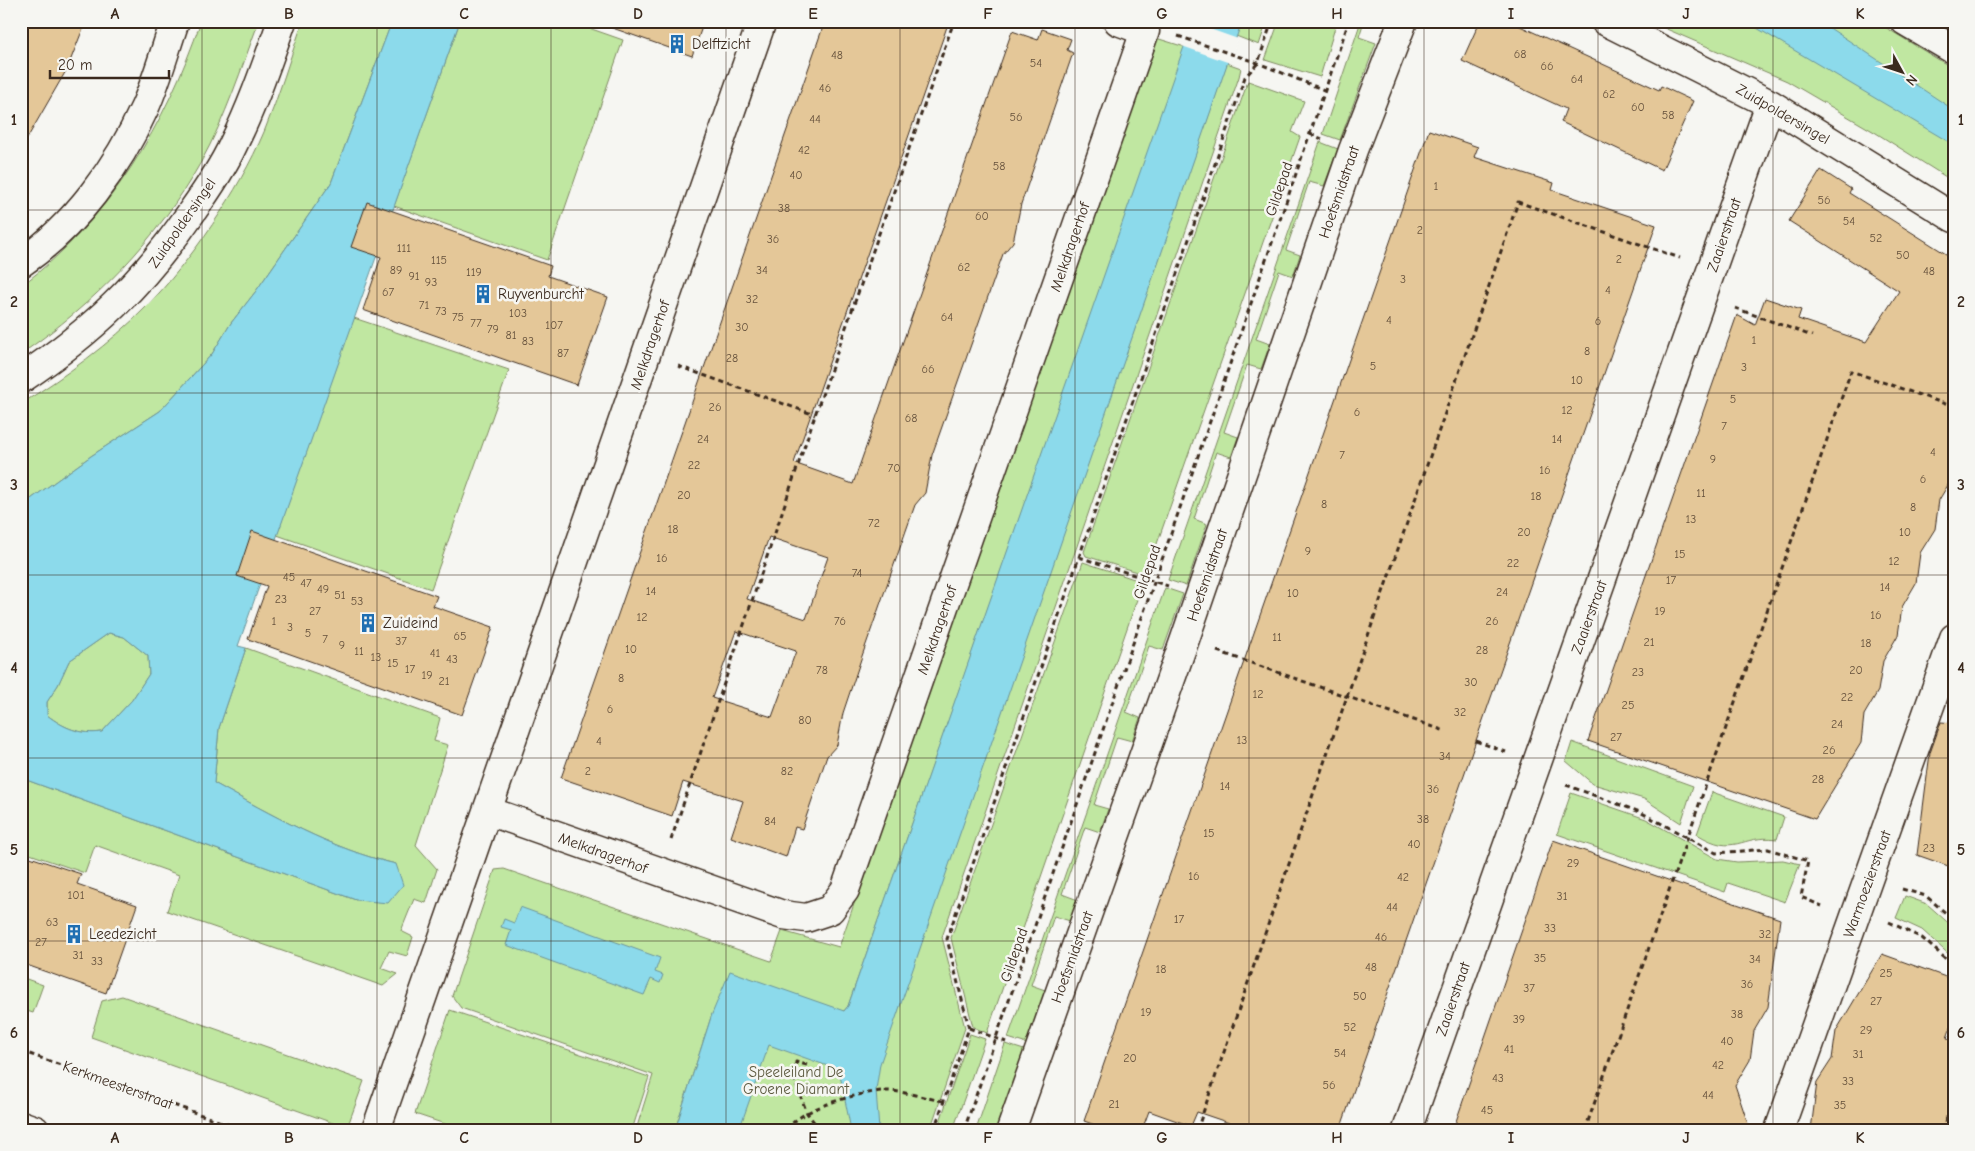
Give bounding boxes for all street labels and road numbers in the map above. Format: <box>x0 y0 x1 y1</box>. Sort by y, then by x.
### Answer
street label: Zuidpoldersingel <box>1733 80 1833 148</box>
street label: Hoefsmidstraat <box>1315 143 1363 241</box>
street label: Gildepad <box>1261 159 1297 219</box>
street label: Zuidpoldersingel <box>145 175 219 271</box>
street label: Zaaierstraat <box>1703 195 1745 274</box>
street label: Melkdragerhof <box>1046 199 1094 294</box>
street label: Melkdragerhof <box>626 297 674 392</box>
street label: Hoefsmidstraat <box>1183 526 1231 624</box>
street label: Gildepad <box>1129 542 1165 602</box>
street label: Zaaierstraat <box>1567 577 1611 656</box>
street label: Melkdragerhof <box>913 582 961 677</box>
street label: Warmoezierstraat <box>1839 827 1895 940</box>
street label: Melkdragerhof <box>556 829 651 878</box>
street label: Hoefsmidstraat <box>1047 908 1097 1005</box>
street label: Gildepad <box>996 925 1032 985</box>
street label: Zaaierstraat <box>1432 959 1474 1038</box>
street label: Kerkmeesterstraat <box>60 1057 176 1114</box>

